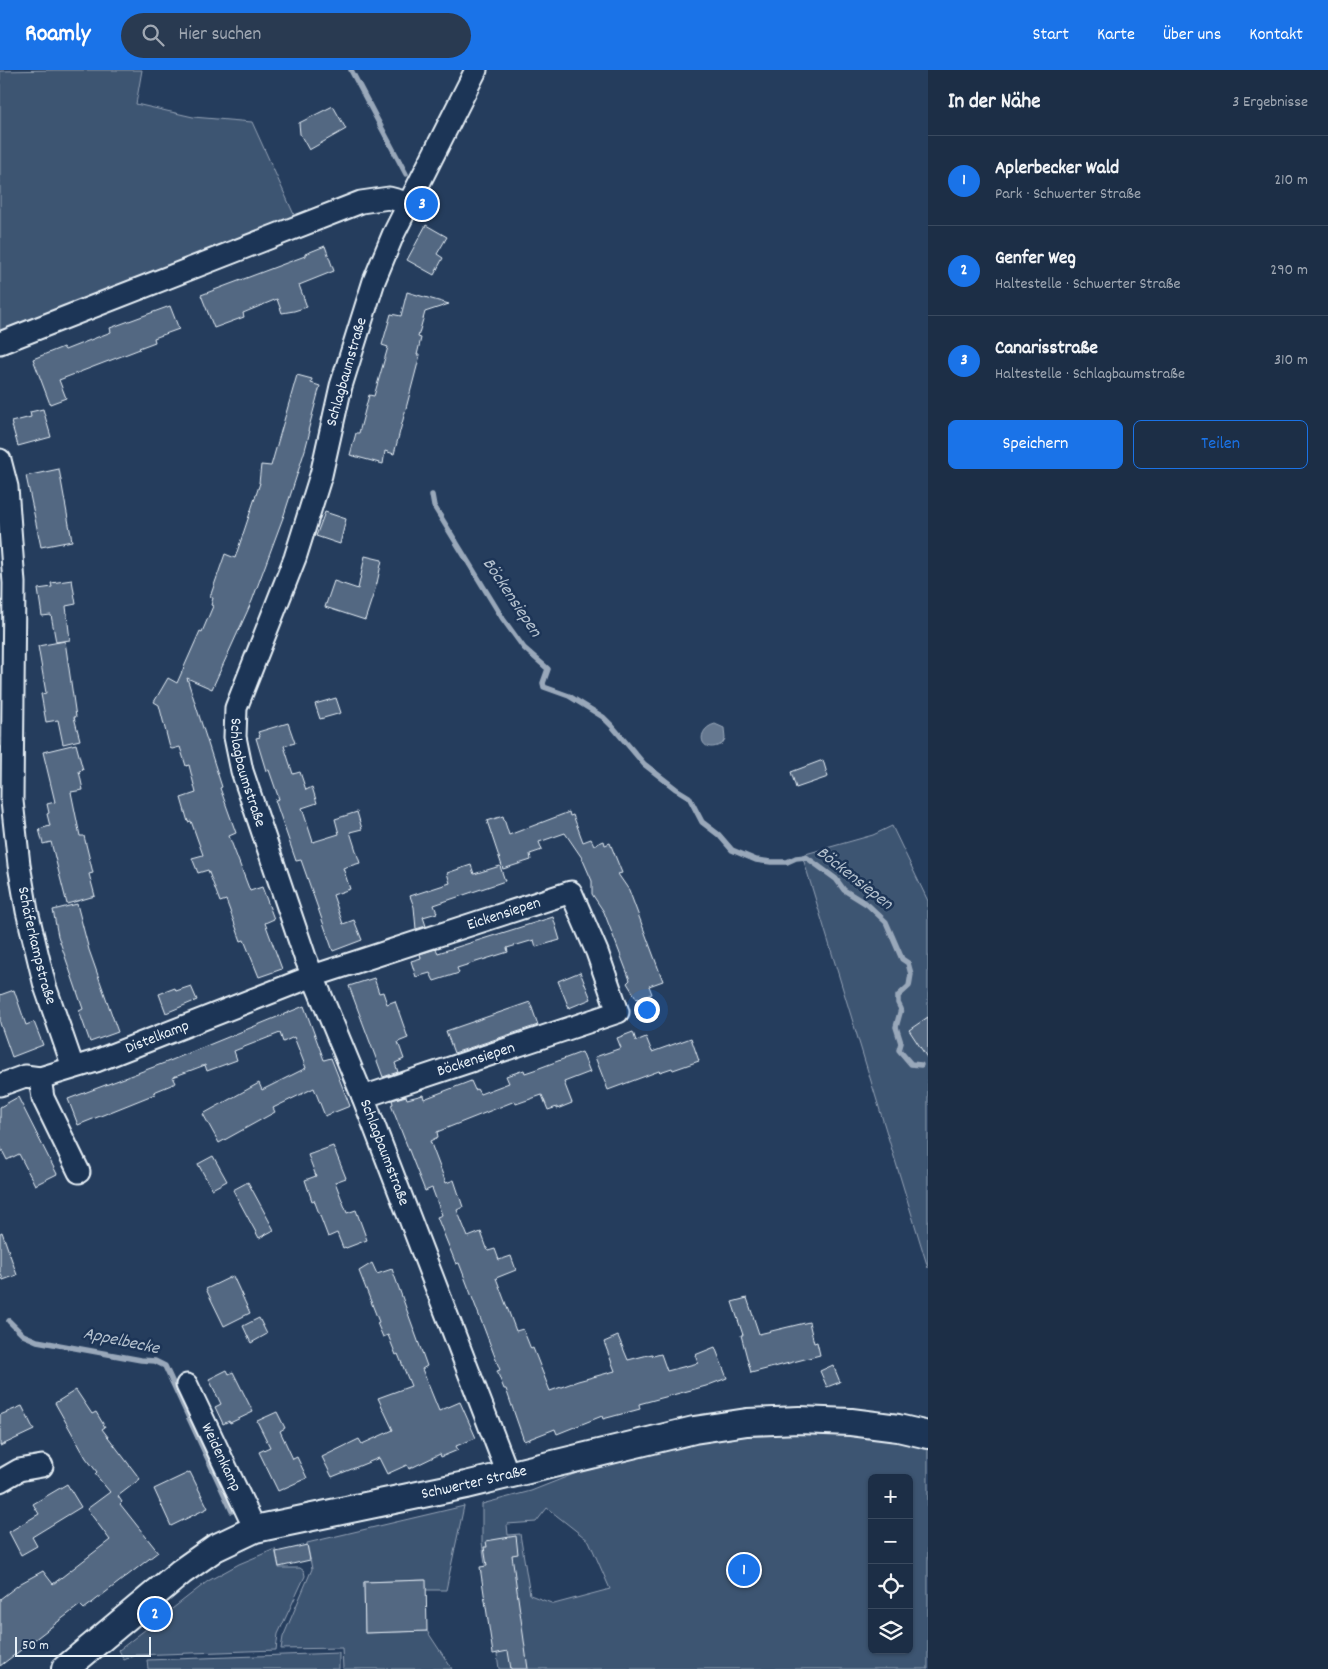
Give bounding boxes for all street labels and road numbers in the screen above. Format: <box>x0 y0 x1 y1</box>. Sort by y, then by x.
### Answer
street label: Schlagbaumstraße <box>320 315 374 429</box>
street label: Schlagbaumstraße <box>223 718 272 830</box>
street label: Schäferkampstraße <box>11 885 62 1008</box>
street label: Eickensiepen <box>464 891 544 937</box>
street label: Distelkamp <box>122 1014 193 1060</box>
street label: Böckensiepen <box>434 1037 518 1083</box>
street label: Schlagbaumstraße <box>353 1096 415 1209</box>
street label: Weidenkamp <box>195 1419 247 1496</box>
street label: Schwerter Straße <box>419 1459 529 1506</box>

